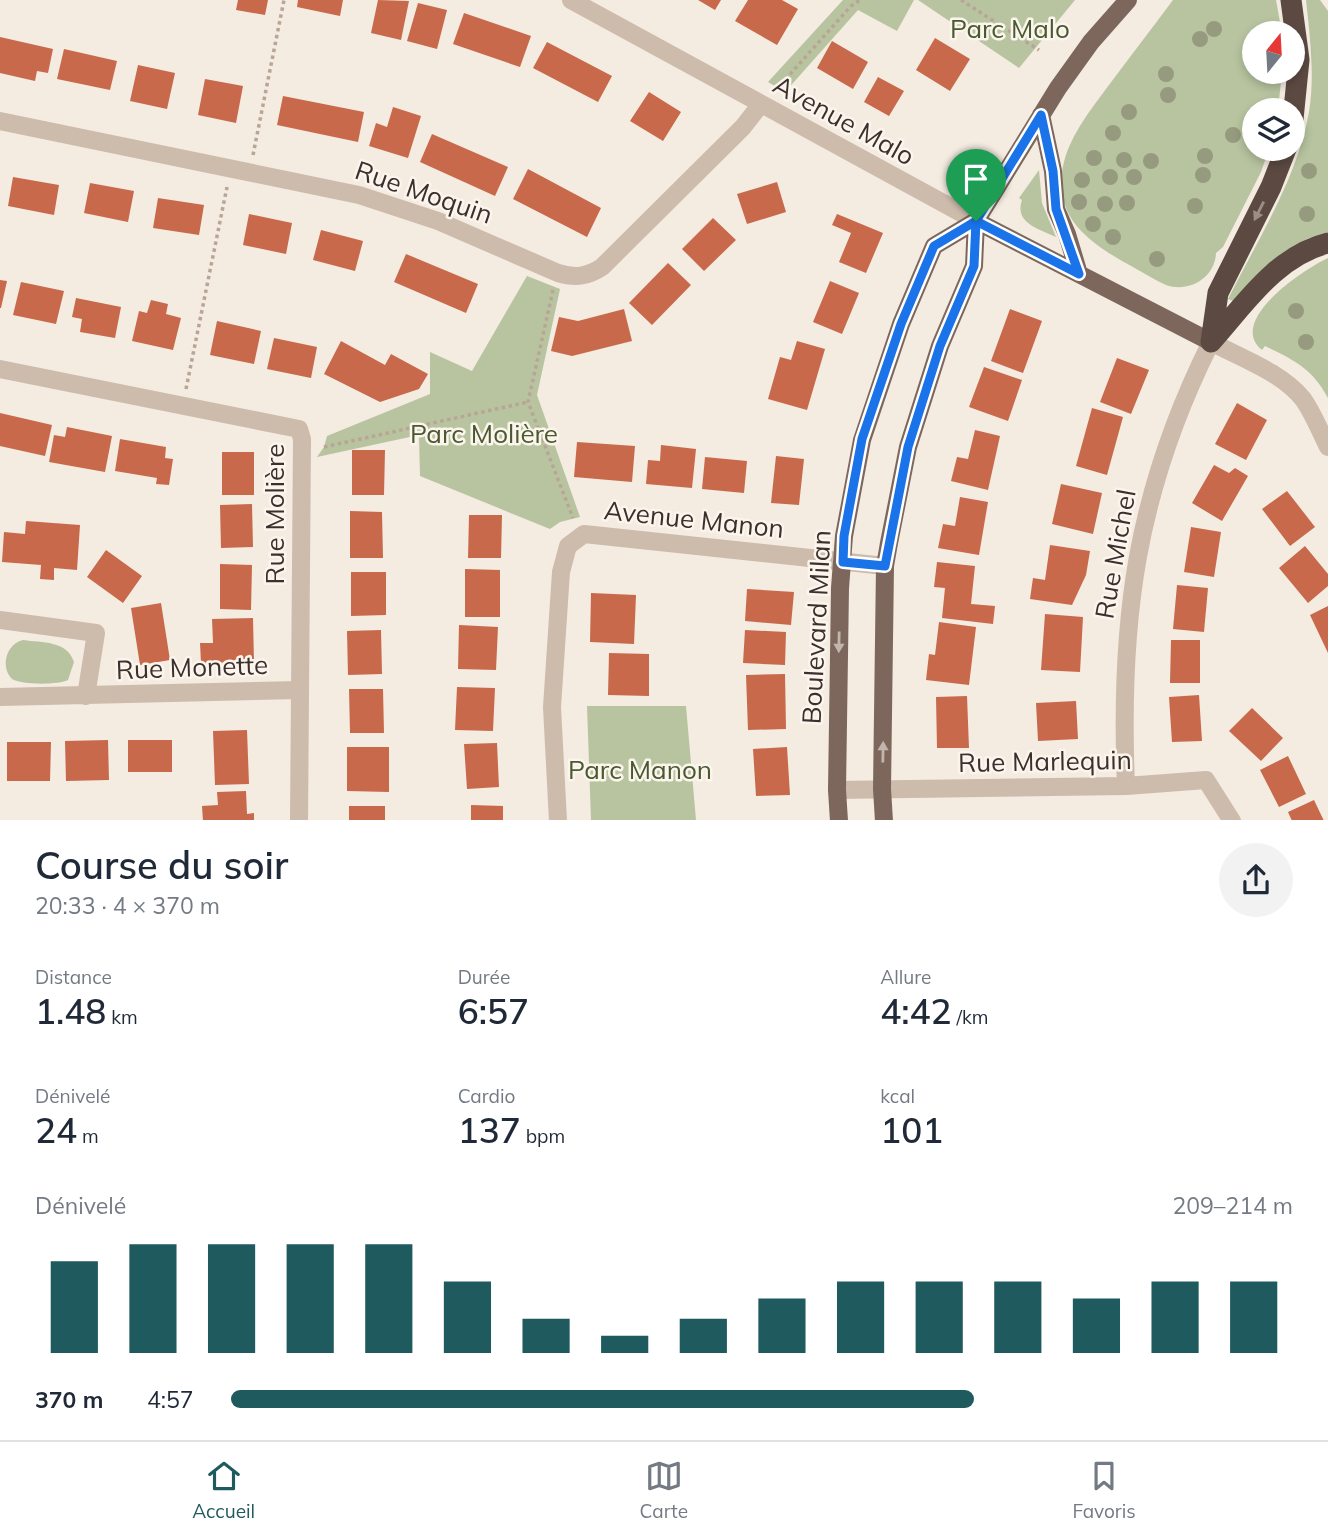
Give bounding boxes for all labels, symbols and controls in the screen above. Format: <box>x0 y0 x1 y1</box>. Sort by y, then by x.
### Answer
park label: Parc Malo <box>950 12 1070 45</box>
north arrow <box>1242 21 1306 84</box>
map controls <box>1242 21 1305 161</box>
street label: Avenue Malo <box>768 68 920 172</box>
button: layers <box>1242 98 1305 161</box>
pin <box>946 149 1006 221</box>
street label: Rue Moquin <box>351 153 497 231</box>
icon: arrive <box>957 160 995 198</box>
one-way arrow <box>1254 201 1265 221</box>
park label: Parc Molière <box>410 417 558 450</box>
street label: Rue Molière <box>258 443 291 585</box>
street label: Rue Michel <box>1087 487 1143 621</box>
street label: Avenue Manon <box>602 493 786 545</box>
street label: Boulevard Milan <box>794 529 838 725</box>
one-way arrow <box>834 631 845 653</box>
street label: Rue Monette <box>115 648 269 686</box>
one-way arrow <box>877 741 889 763</box>
street label: Rue Marlequin <box>958 743 1132 779</box>
park label: Parc Manon <box>568 753 712 786</box>
text: Course du soir <box>35 841 288 889</box>
button: share <box>1219 843 1293 917</box>
text: 20:33 · 4 × 370 m <box>35 891 220 920</box>
text: Distance <box>35 965 112 989</box>
text: Durée <box>458 965 510 989</box>
text: Allure <box>880 965 931 989</box>
text: 1.48 <box>35 989 106 1033</box>
text: 6:57 <box>458 989 529 1033</box>
text: 4:42 <box>880 989 952 1033</box>
text: km <box>106 1005 138 1029</box>
text: /km <box>952 1005 988 1029</box>
text: Dénivelé <box>35 1084 110 1108</box>
text: Cardio <box>458 1084 515 1108</box>
text: kcal <box>880 1084 915 1108</box>
text: 24 <box>35 1108 77 1152</box>
text: 137 <box>458 1108 521 1152</box>
text: 101 <box>880 1108 943 1152</box>
text: m <box>77 1124 99 1148</box>
text: bpm <box>521 1124 565 1148</box>
text: Dénivelé <box>35 1191 126 1220</box>
text: 209–214 m <box>1172 1191 1293 1220</box>
text: 370 m <box>35 1385 103 1414</box>
text: 4:57 <box>147 1385 194 1414</box>
tab: Accueil <box>192 1457 255 1523</box>
tab: Carte <box>640 1457 688 1523</box>
tab: Favoris <box>1072 1457 1136 1523</box>

